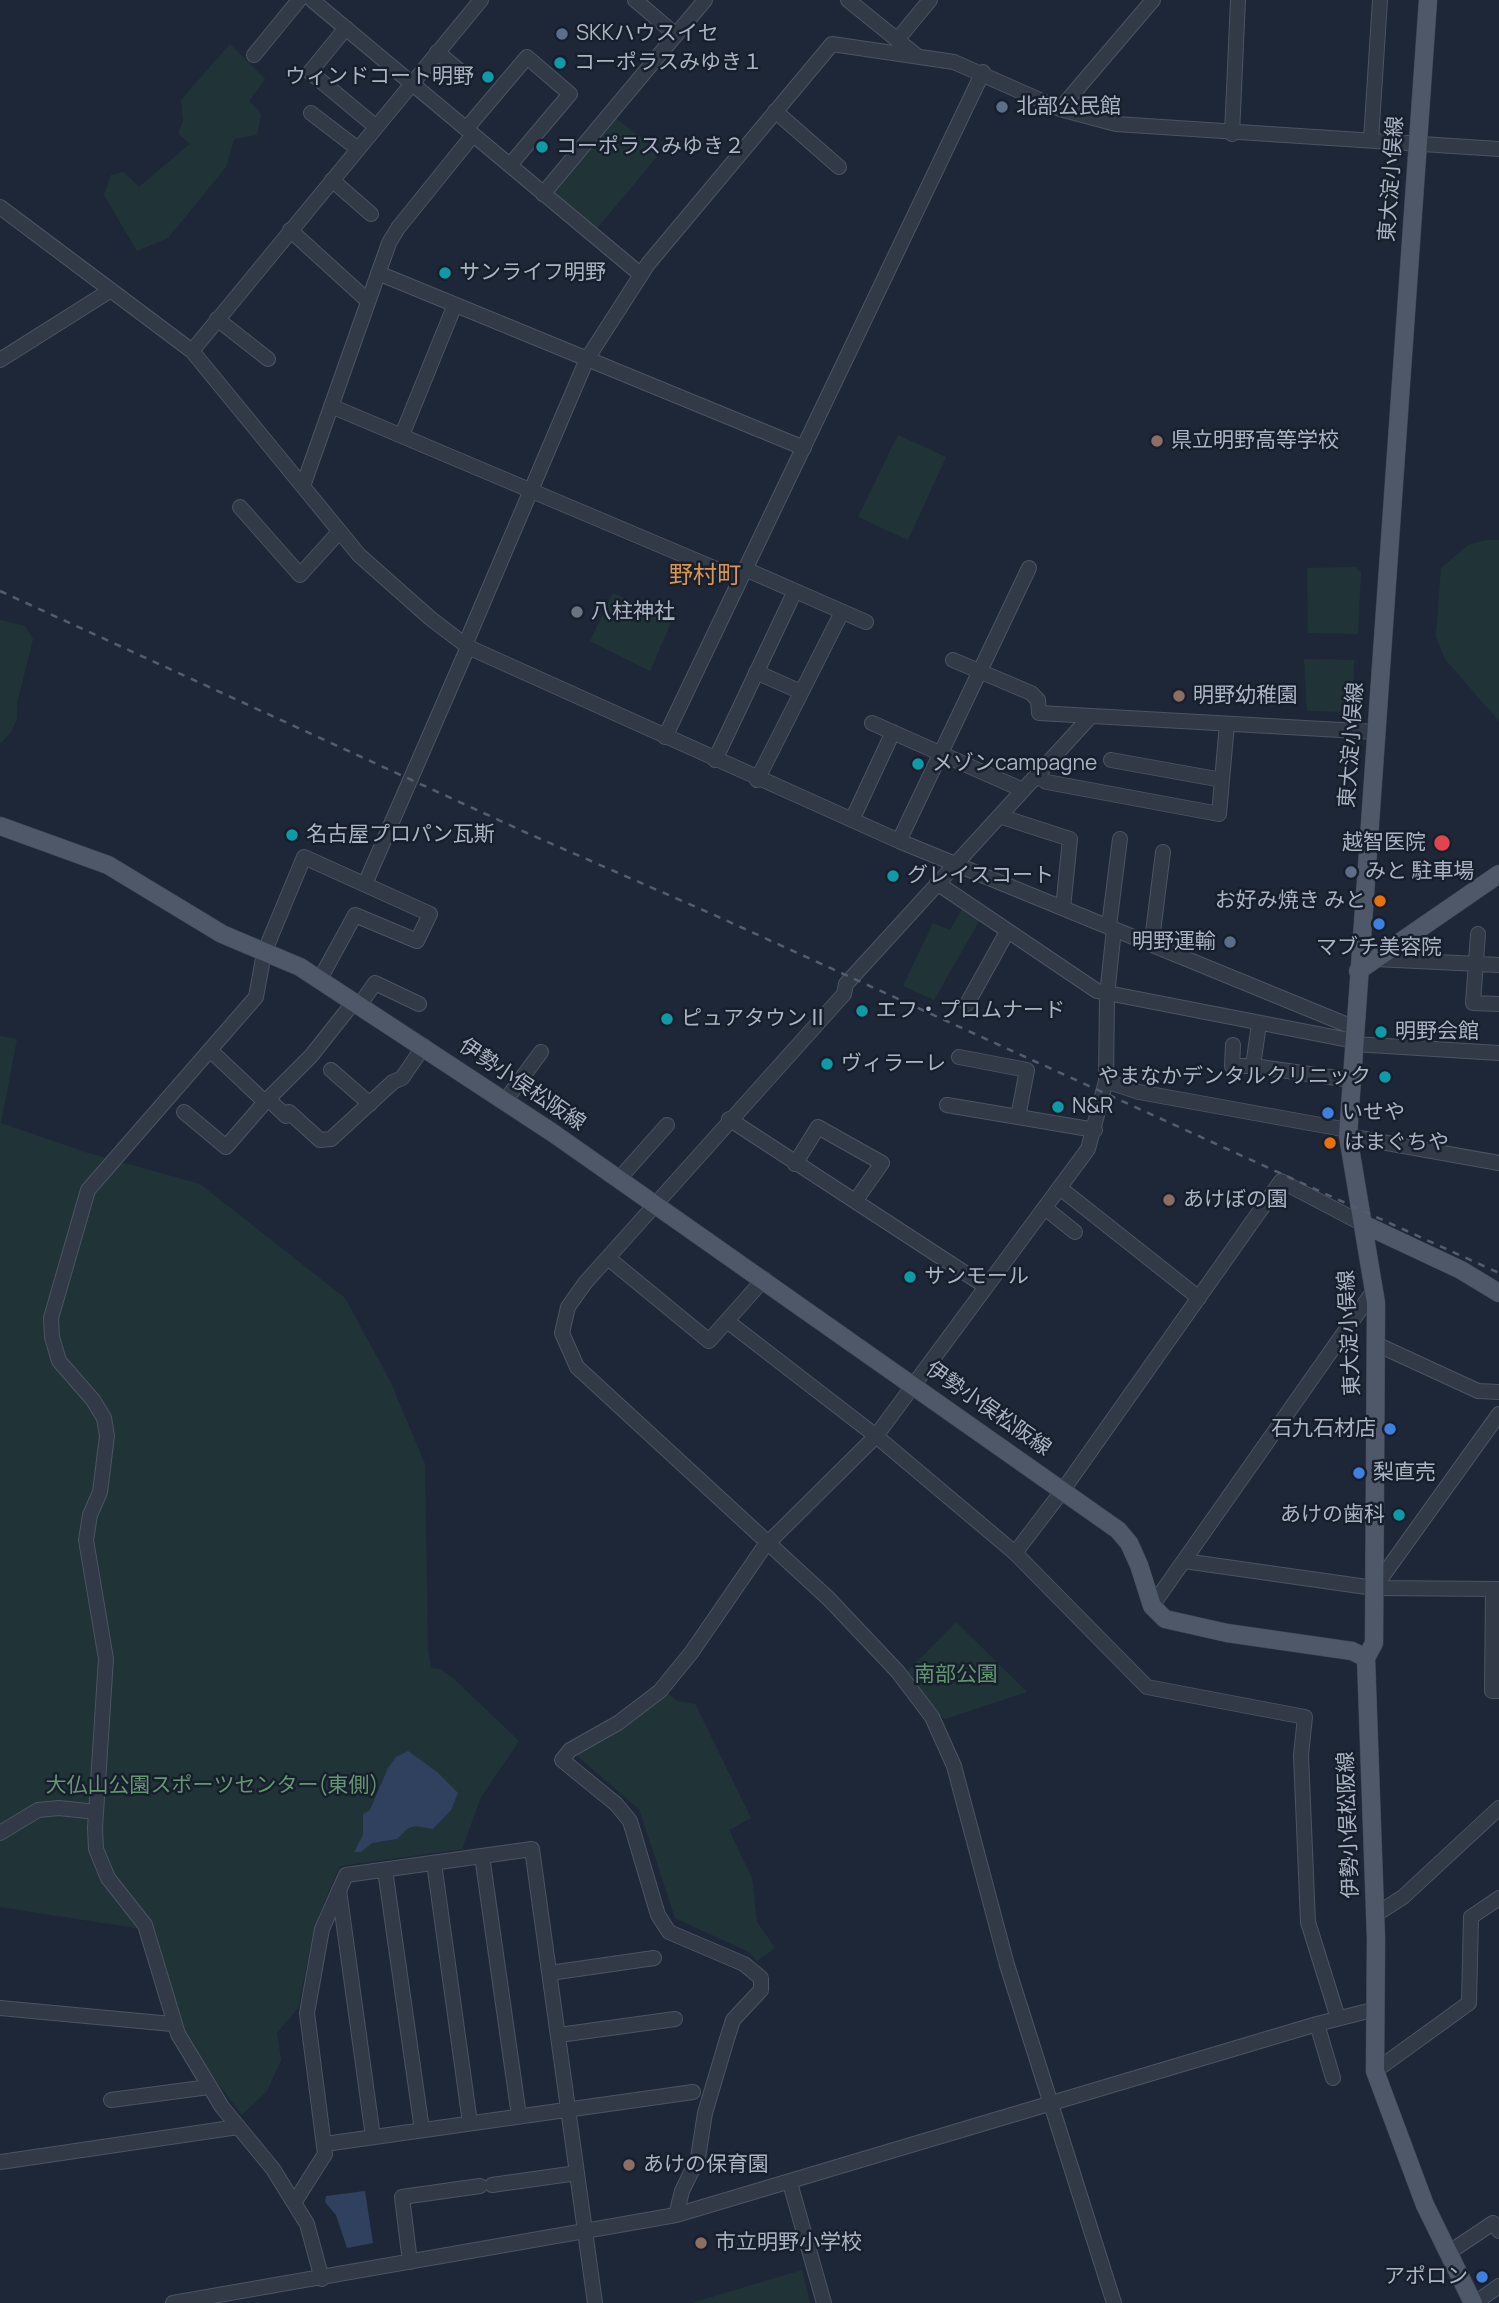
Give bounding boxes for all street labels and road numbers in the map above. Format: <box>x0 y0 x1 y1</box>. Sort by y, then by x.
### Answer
street label: 東大淀小俣線 <box>1375 115 1409 243</box>
street label: 東大淀小俣線 <box>1335 681 1369 809</box>
street label: 伊勢小俣松阪線 <box>454 1033 590 1137</box>
street label: 東大淀小俣線 <box>1334 1269 1366 1397</box>
street label: 伊勢小俣松阪線 <box>921 1357 1055 1461</box>
street label: 伊勢小俣松阪線 <box>1334 1751 1364 1899</box>

